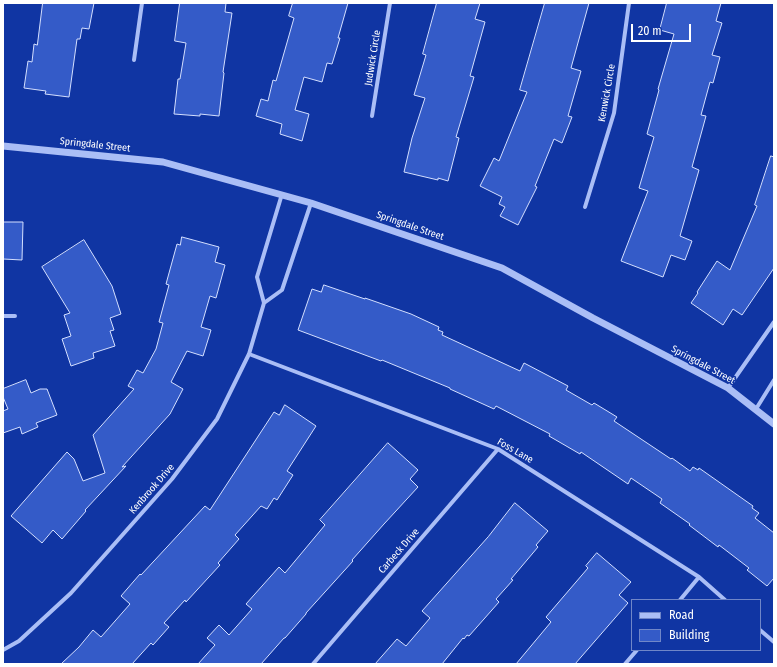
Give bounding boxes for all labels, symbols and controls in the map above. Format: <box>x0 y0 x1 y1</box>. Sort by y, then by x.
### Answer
scale bar <box>633 16 693 42</box>
text: 20 m <box>638 24 662 38</box>
street label: Judwick Circle <box>363 29 383 87</box>
street label: Kenwick Circle <box>596 63 618 123</box>
street label: Springdale Street <box>59 135 131 155</box>
street label: Springdale Street <box>375 209 445 243</box>
street label: Springdale Street <box>669 343 737 387</box>
street label: Foss Lane <box>495 436 535 466</box>
street label: Kenbrook Drive <box>127 461 177 517</box>
street label: Carbeck Drive <box>376 526 422 576</box>
legend <box>631 599 761 651</box>
text: Road <box>669 608 694 622</box>
text: Building <box>669 628 709 642</box>

